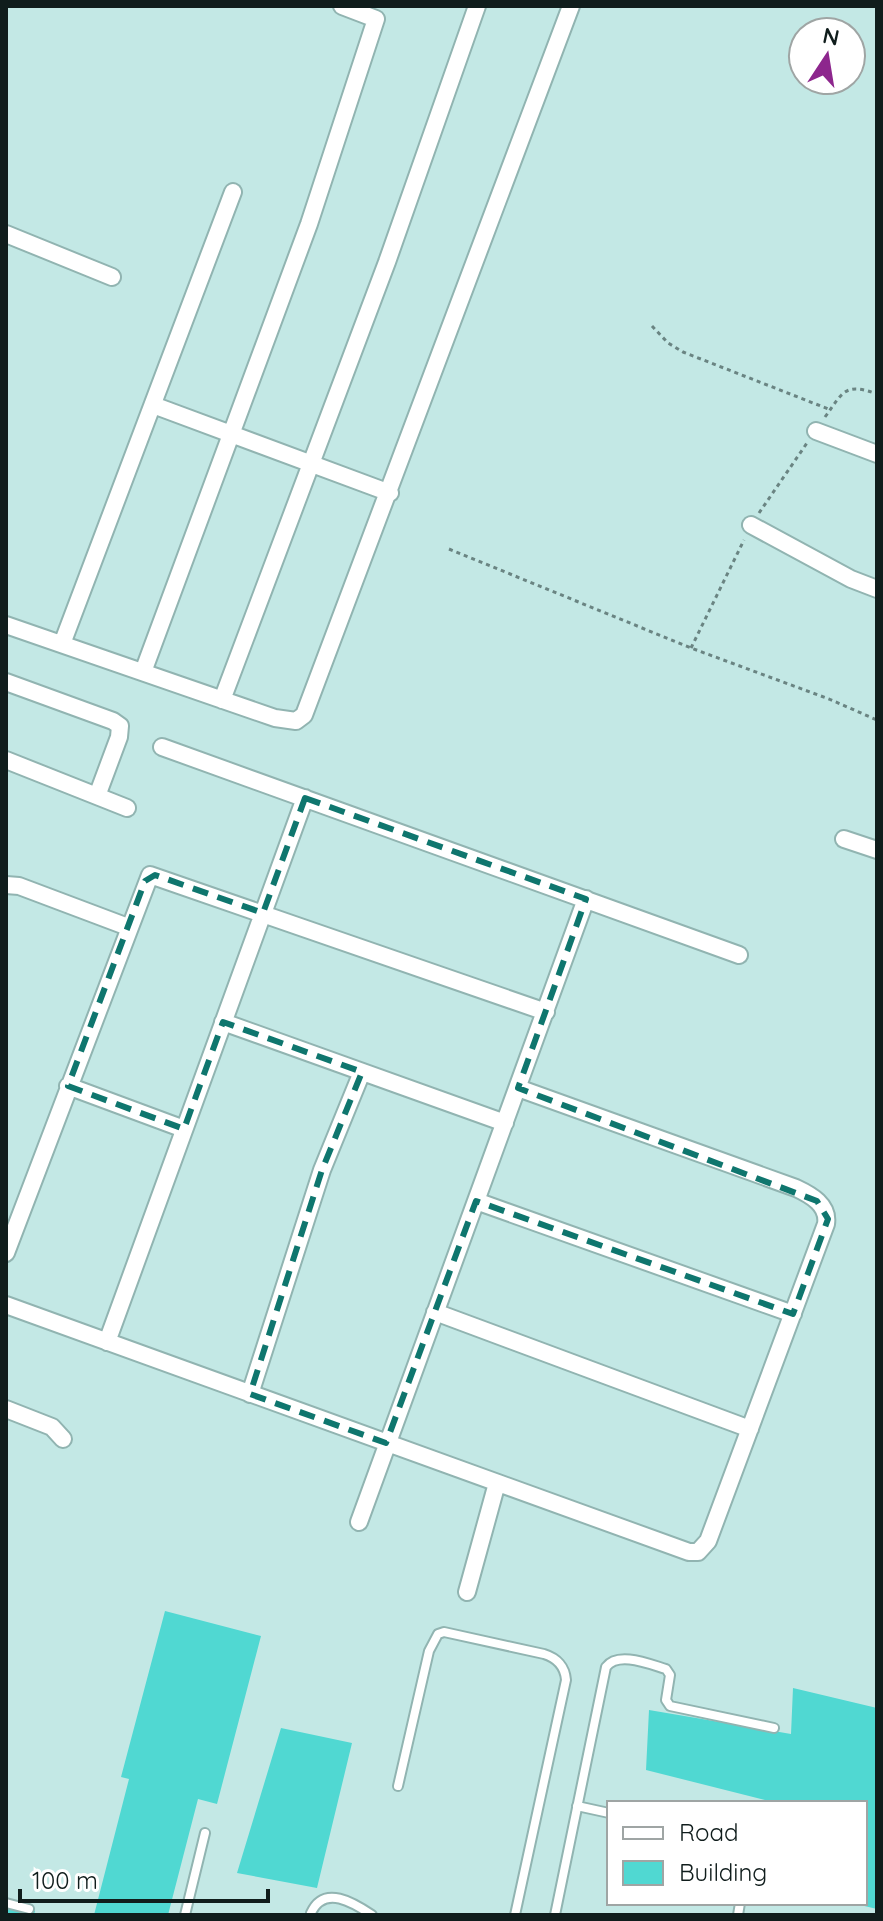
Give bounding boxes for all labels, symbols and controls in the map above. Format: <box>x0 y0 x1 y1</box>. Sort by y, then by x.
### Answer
north arrow <box>787 16 867 96</box>
text: N <box>820 21 842 52</box>
legend <box>607 1801 867 1905</box>
text: Road <box>679 1817 739 1847</box>
scale bar <box>20 1853 268 1903</box>
text: Building <box>679 1857 767 1887</box>
text: 100 m <box>32 1865 98 1895</box>

